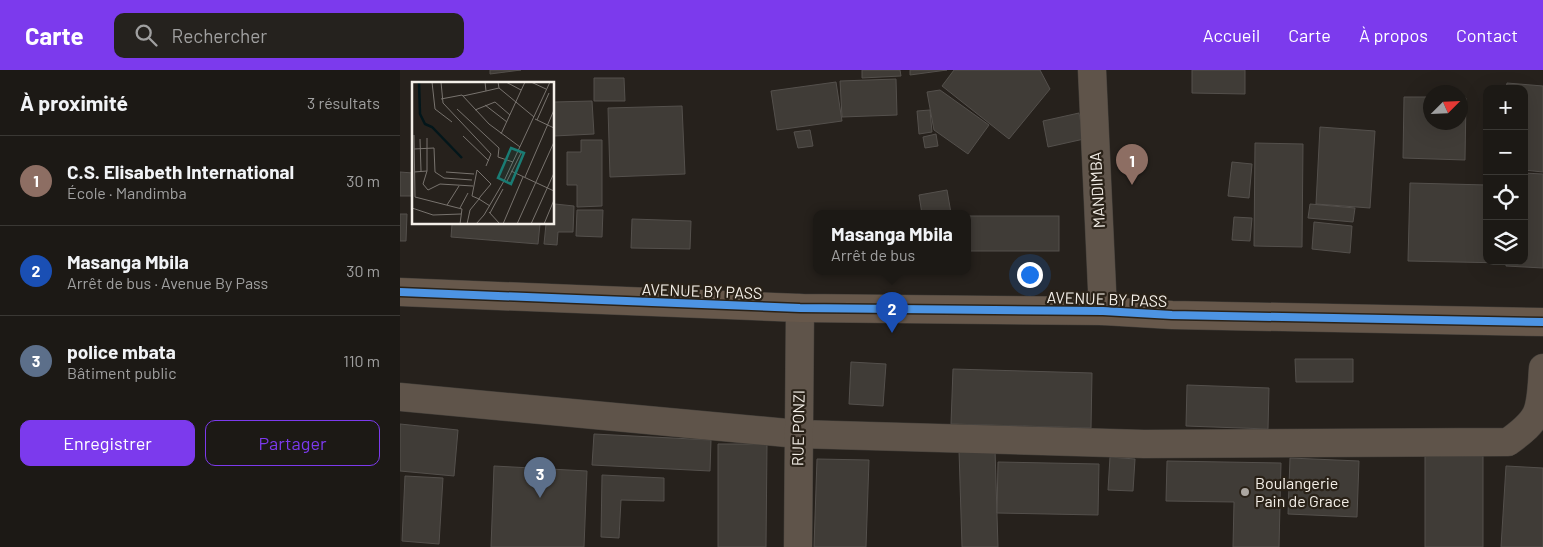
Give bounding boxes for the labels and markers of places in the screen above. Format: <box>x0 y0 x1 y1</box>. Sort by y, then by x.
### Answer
pin: 1 <box>1116 144 1148 185</box>
pin: 2 <box>876 292 908 333</box>
pin: 3 <box>524 457 556 498</box>
place label: Boulangerie Pain de Grace <box>1255 473 1350 510</box>
marker: Boulangerie Pain de Grace <box>1239 486 1251 498</box>

